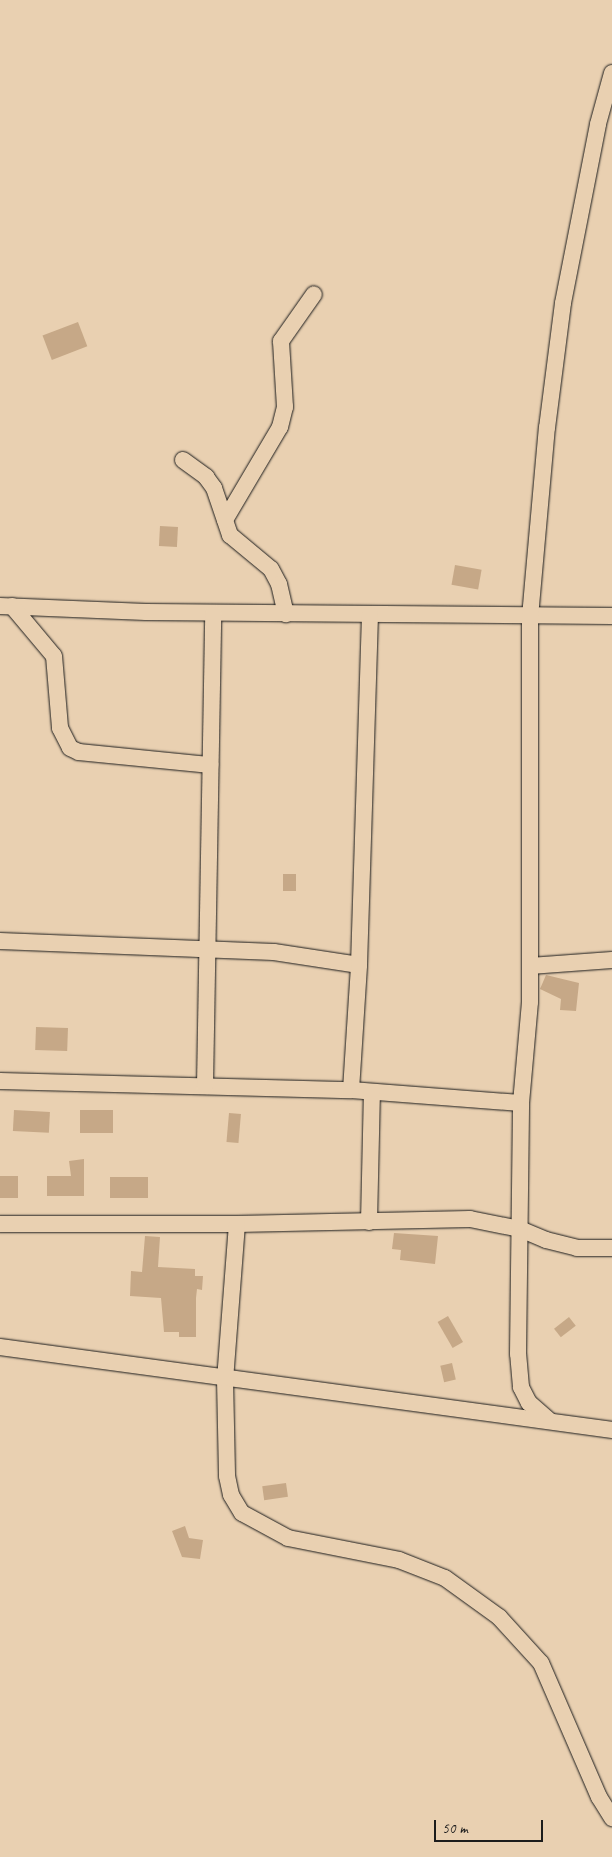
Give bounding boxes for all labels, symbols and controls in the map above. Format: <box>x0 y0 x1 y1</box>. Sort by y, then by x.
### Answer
scale bar <box>437 1810 546 1842</box>
text: 50 m <box>442 1819 468 1838</box>

